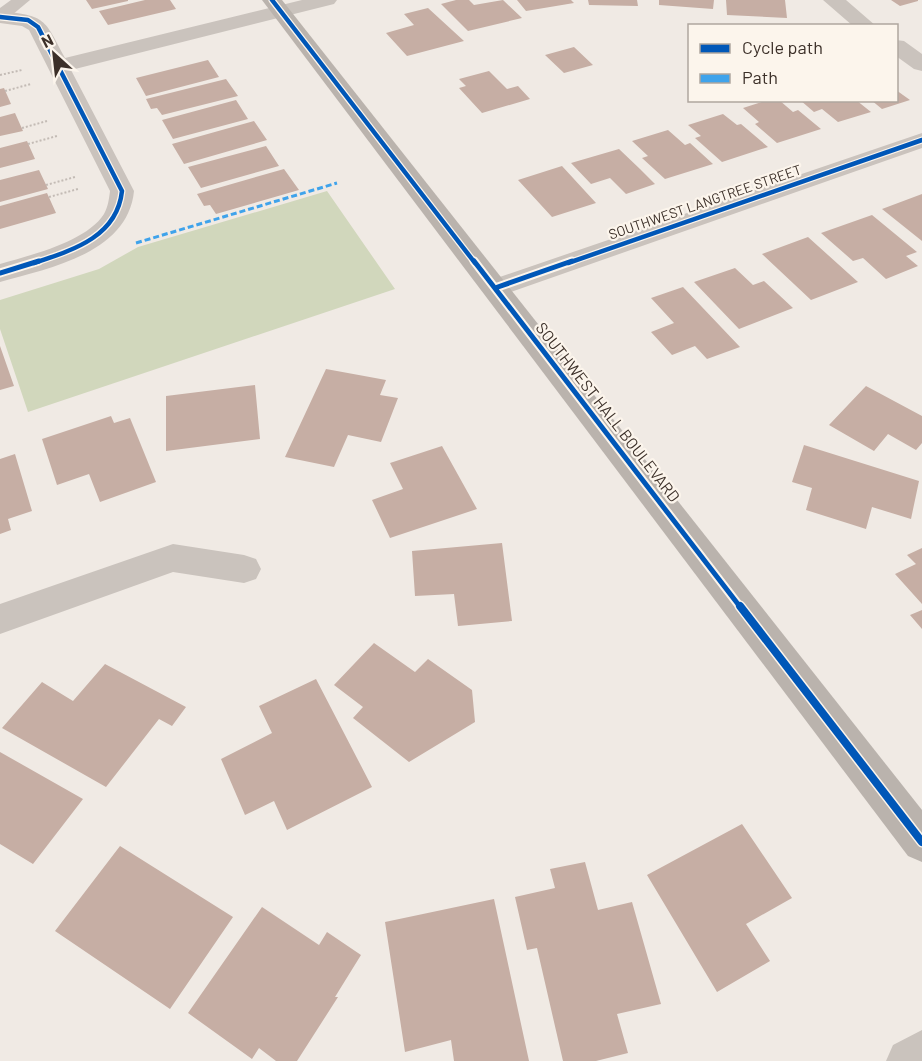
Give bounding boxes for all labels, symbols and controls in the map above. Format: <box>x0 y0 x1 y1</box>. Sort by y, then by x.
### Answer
north arrow <box>24 24 84 84</box>
legend <box>688 24 898 102</box>
text: N <box>38 29 56 51</box>
text: Cycle path <box>742 36 823 58</box>
text: Path <box>742 66 778 88</box>
street label: SOUTHWEST LANGTREE STREET <box>606 160 804 243</box>
street label: SOUTHWEST HALL BOULEVARD <box>532 318 684 505</box>

